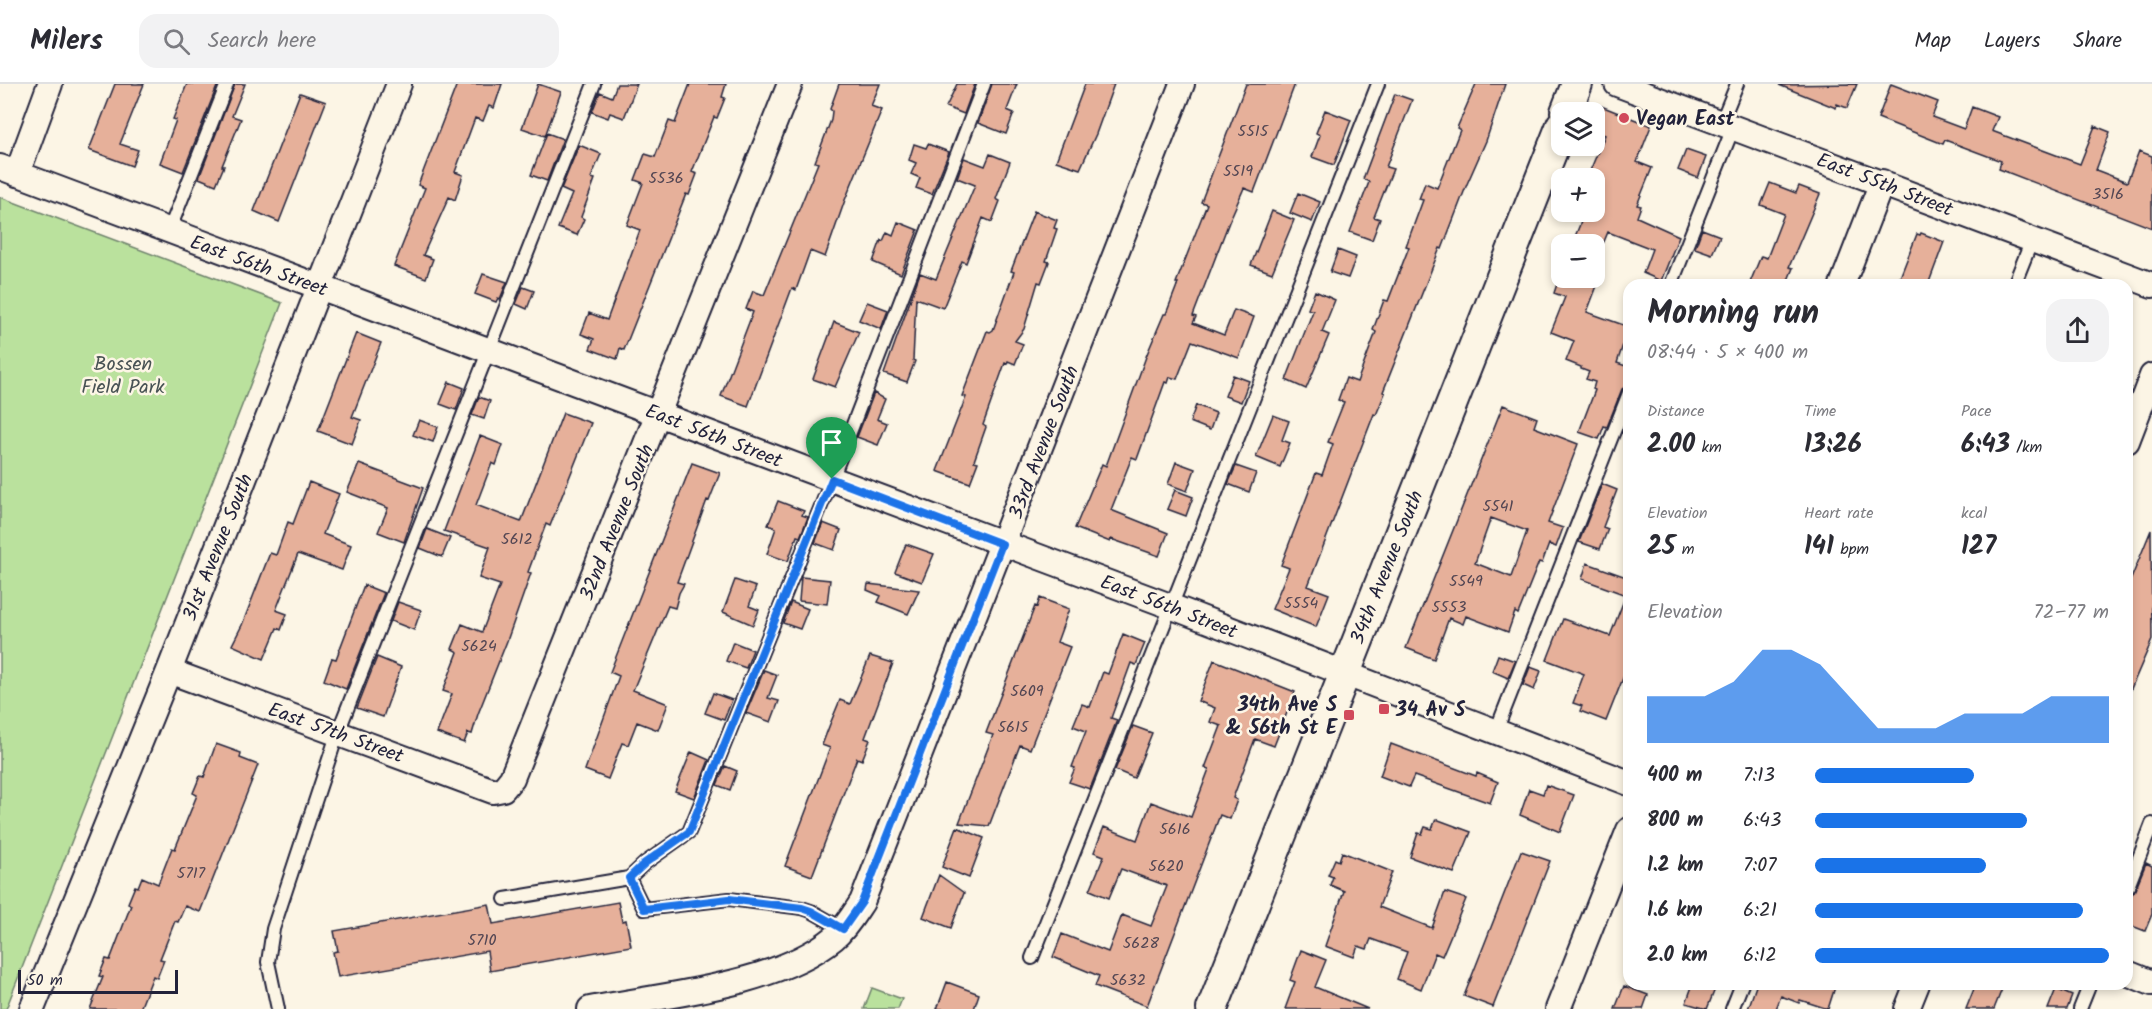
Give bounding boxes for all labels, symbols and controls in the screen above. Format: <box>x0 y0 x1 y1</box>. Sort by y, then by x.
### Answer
search box <box>139 14 559 68</box>
text: Milers <box>30 19 103 64</box>
text: Search here <box>208 24 316 59</box>
icon: search <box>160 25 193 58</box>
text: Map <box>1914 25 1951 58</box>
text: Layers <box>1984 25 2040 58</box>
text: Share <box>2073 25 2122 58</box>
map controls <box>1551 102 1605 288</box>
button: layers <box>1551 102 1605 156</box>
place label: Vegan East <box>1636 104 1736 136</box>
marker: Vegan East <box>1617 111 1631 125</box>
house number: 5515 <box>1238 119 1270 144</box>
street label: East 55th Street <box>1811 145 1957 227</box>
house number: 5519 <box>1223 159 1253 184</box>
house number: 5536 <box>648 166 684 191</box>
button: + <box>1551 168 1605 222</box>
house number: 3516 <box>2092 182 2124 207</box>
street label: East 56th Street <box>185 227 332 307</box>
button: − <box>1551 234 1605 288</box>
text: Morning run <box>1647 288 1819 341</box>
button: share <box>2046 299 2109 362</box>
text: 08:44 · 5 × 400 m <box>1647 337 1808 369</box>
park label: Bossen Field Park <box>81 349 165 404</box>
street label: 33rd Avenue South <box>1001 361 1089 524</box>
street label: East 56th Street <box>640 396 787 478</box>
text: Distance <box>1647 399 1705 424</box>
text: Time <box>1804 399 1836 424</box>
text: Pace <box>1961 399 1992 424</box>
pin <box>806 417 857 479</box>
text: 2.00 <box>1647 424 1695 466</box>
text: 13:26 <box>1804 424 1862 466</box>
text: 6:43 <box>1961 424 2010 466</box>
icon: arrive <box>815 426 848 459</box>
text: km <box>1695 435 1722 460</box>
text: /km <box>2010 435 2042 460</box>
street label: 32nd Avenue South <box>572 440 664 606</box>
street label: 31st Avenue South <box>175 469 263 626</box>
street label: 34th Avenue South <box>1342 486 1433 650</box>
house number: 5541 <box>1482 494 1514 519</box>
text: Elevation <box>1647 501 1708 526</box>
text: Heart rate <box>1804 501 1874 526</box>
text: kcal <box>1961 501 1987 526</box>
text: 25 <box>1647 526 1675 568</box>
text: 141 <box>1804 526 1834 568</box>
text: 127 <box>1961 526 1996 568</box>
house number: 5612 <box>501 527 533 552</box>
text: m <box>1675 537 1694 562</box>
text: bpm <box>1834 537 1869 562</box>
street label: East 56th Street <box>1095 567 1242 649</box>
house number: 5549 <box>1449 569 1483 594</box>
house number: 5554 <box>1284 591 1318 616</box>
house number: 5553 <box>1432 595 1466 620</box>
text: Elevation <box>1647 597 1723 629</box>
text: 72–77 m <box>2034 597 2109 629</box>
house number: 5624 <box>461 634 497 659</box>
house number: 5609 <box>1010 679 1044 704</box>
place label: 34th Ave S & 56th St E <box>1226 690 1338 745</box>
street label: East 57th Street <box>263 694 408 773</box>
place label: 34 Av S <box>1395 695 1466 727</box>
marker: 34 Av S <box>1377 702 1391 716</box>
marker: 34th Ave S & 56th St E <box>1342 708 1356 722</box>
house number: 5615 <box>997 715 1030 740</box>
text: 400 m <box>1647 760 1703 792</box>
text: 7:13 <box>1743 760 1775 792</box>
text: 800 m <box>1647 805 1703 837</box>
text: 6:43 <box>1743 805 1781 837</box>
house number: 5616 <box>1159 817 1191 842</box>
text: 1.2 km <box>1647 850 1703 882</box>
text: 7:07 <box>1743 850 1776 882</box>
house number: 5620 <box>1149 854 1183 879</box>
house number: 5717 <box>177 861 206 886</box>
text: 1.6 km <box>1647 895 1703 927</box>
text: 6:21 <box>1743 895 1777 927</box>
house number: 5710 <box>468 928 497 953</box>
house number: 5628 <box>1123 931 1160 956</box>
text: 2.0 km <box>1647 940 1708 972</box>
text: 6:12 <box>1743 940 1777 972</box>
scale bar <box>18 967 178 994</box>
text: 50 m <box>27 968 63 993</box>
house number: 5632 <box>1110 968 1146 993</box>

